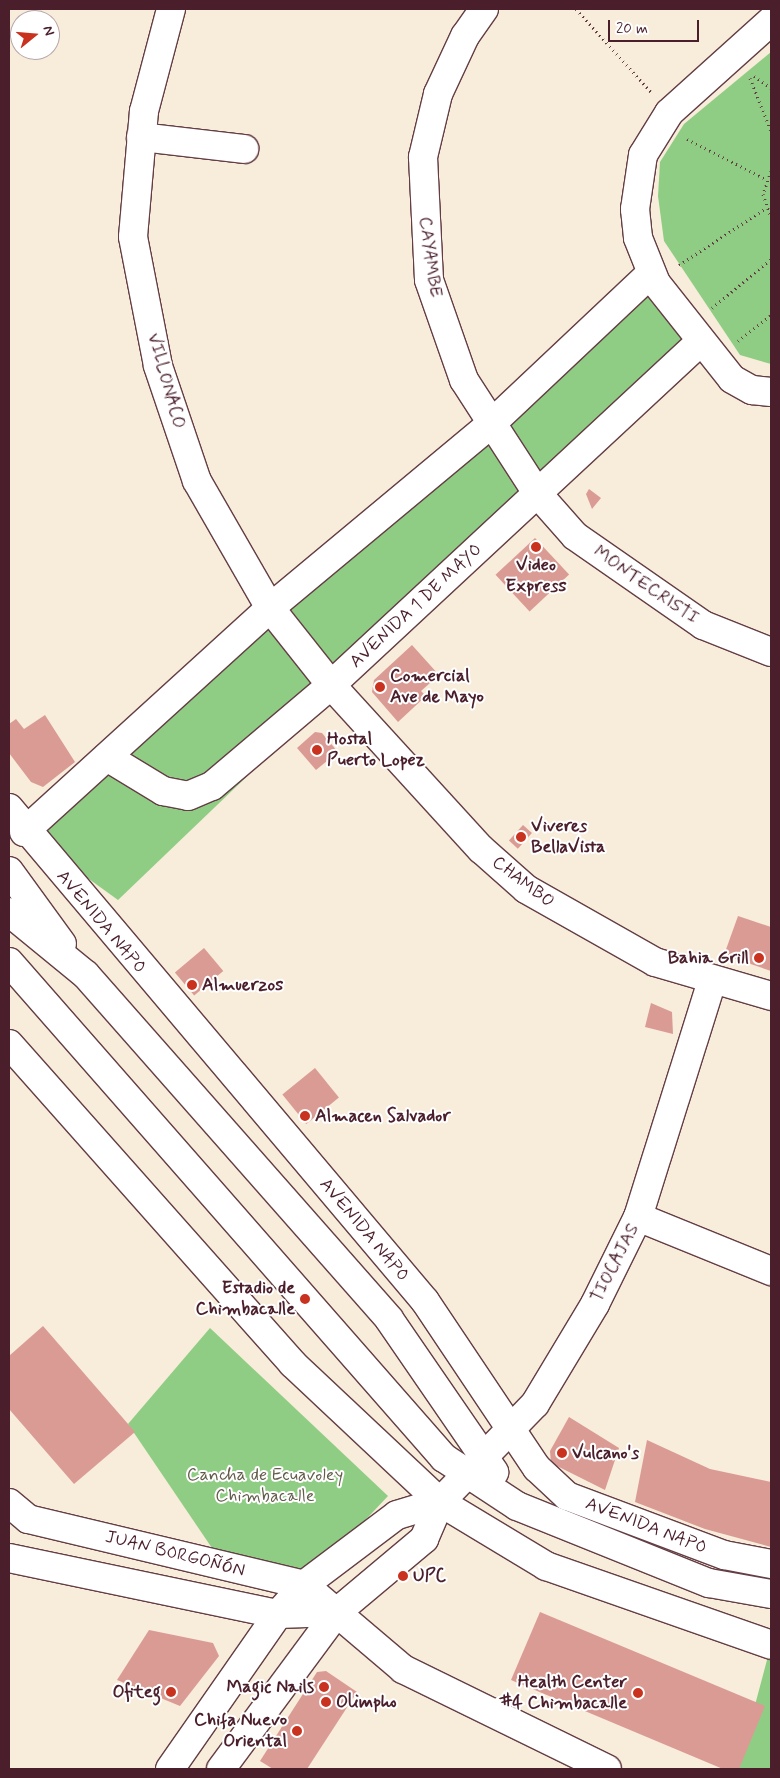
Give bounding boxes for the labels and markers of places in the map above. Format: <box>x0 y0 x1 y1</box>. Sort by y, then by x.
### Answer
marker: Video Express <box>530 541 542 553</box>
place label: Video Express <box>505 555 567 598</box>
place label: Comercial Ave de Mayo <box>390 666 486 709</box>
marker: Comercial Ave de Mayo <box>374 681 386 693</box>
place label: Hostal Puerto Lopez <box>327 729 425 772</box>
marker: Hostal Puerto Lopez <box>311 744 323 756</box>
place label: Viveres BellaVista <box>531 816 605 859</box>
marker: Viveres BellaVista <box>515 831 527 843</box>
place label: Bahia Grill <box>668 947 749 969</box>
marker: Bahia Grill <box>753 952 765 964</box>
place label: Almuerzos <box>202 974 283 996</box>
marker: Almuerzos <box>186 979 198 991</box>
place label: Almacen Salvador <box>315 1105 449 1127</box>
marker: Almacen Salvador <box>299 1110 311 1122</box>
place label: Estadio de Chimbacalle <box>196 1278 295 1320</box>
marker: Estadio de Chimbacalle <box>299 1293 311 1305</box>
place label: Vulcano's <box>572 1442 639 1464</box>
marker: Vulcano's <box>556 1447 568 1459</box>
place label: UPC <box>413 1565 446 1587</box>
marker: UPC <box>397 1570 409 1582</box>
place label: Health Center #4 Chimbacalle <box>499 1672 627 1715</box>
place label: Magic Nails <box>227 1676 314 1698</box>
place label: Ofiteg <box>112 1681 161 1703</box>
marker: Magic Nails <box>318 1681 330 1693</box>
marker: Ofiteg <box>165 1686 177 1698</box>
marker: Health Center #4 Chimbacalle <box>631 1686 645 1700</box>
place label: Olimpho <box>336 1691 397 1713</box>
marker: Olimpho <box>320 1696 332 1708</box>
place label: Chifa Nuevo Oriental <box>196 1710 287 1752</box>
marker: Chifa Nuevo Oriental <box>291 1725 303 1737</box>

